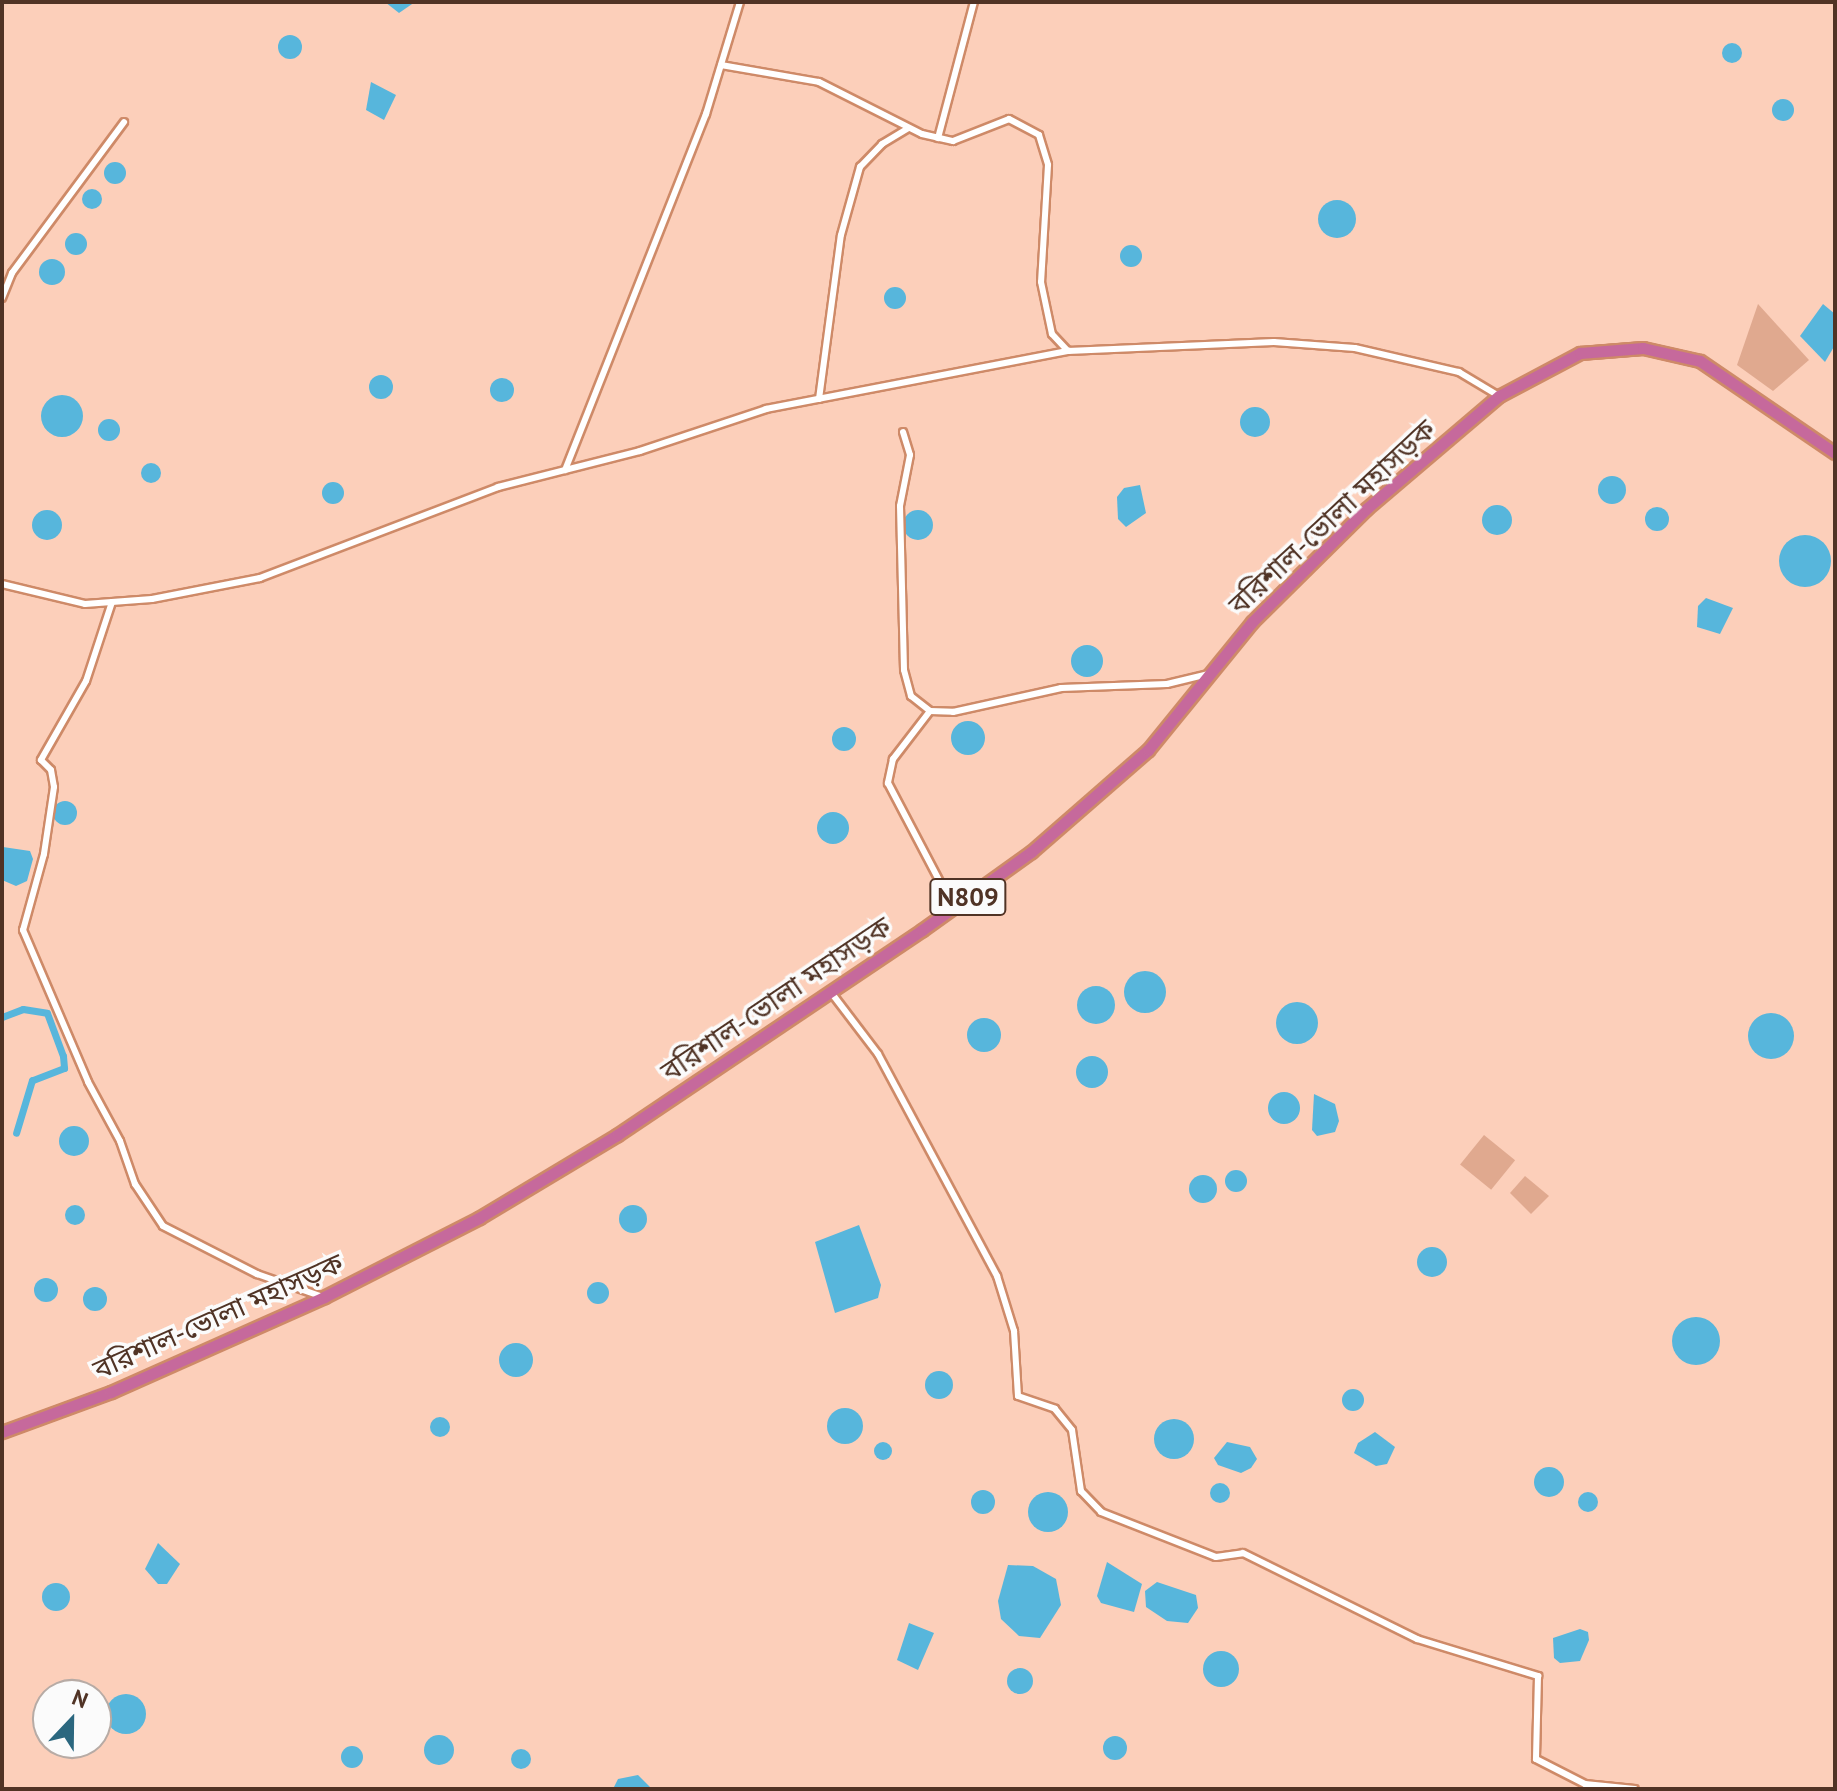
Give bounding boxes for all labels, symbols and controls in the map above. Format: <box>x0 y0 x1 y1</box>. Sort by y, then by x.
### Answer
street label: বরিশাল-ভোলা মহাসড়ক <box>1222 413 1442 621</box>
road number: N809 <box>928 875 1008 919</box>
street label: বরিশাল-ভোলা মহাসড়ক <box>655 910 897 1088</box>
street label: বরিশাল-ভোলা মহাসড়ক <box>88 1246 348 1386</box>
north arrow <box>32 1679 112 1759</box>
text: N <box>68 1683 92 1714</box>

